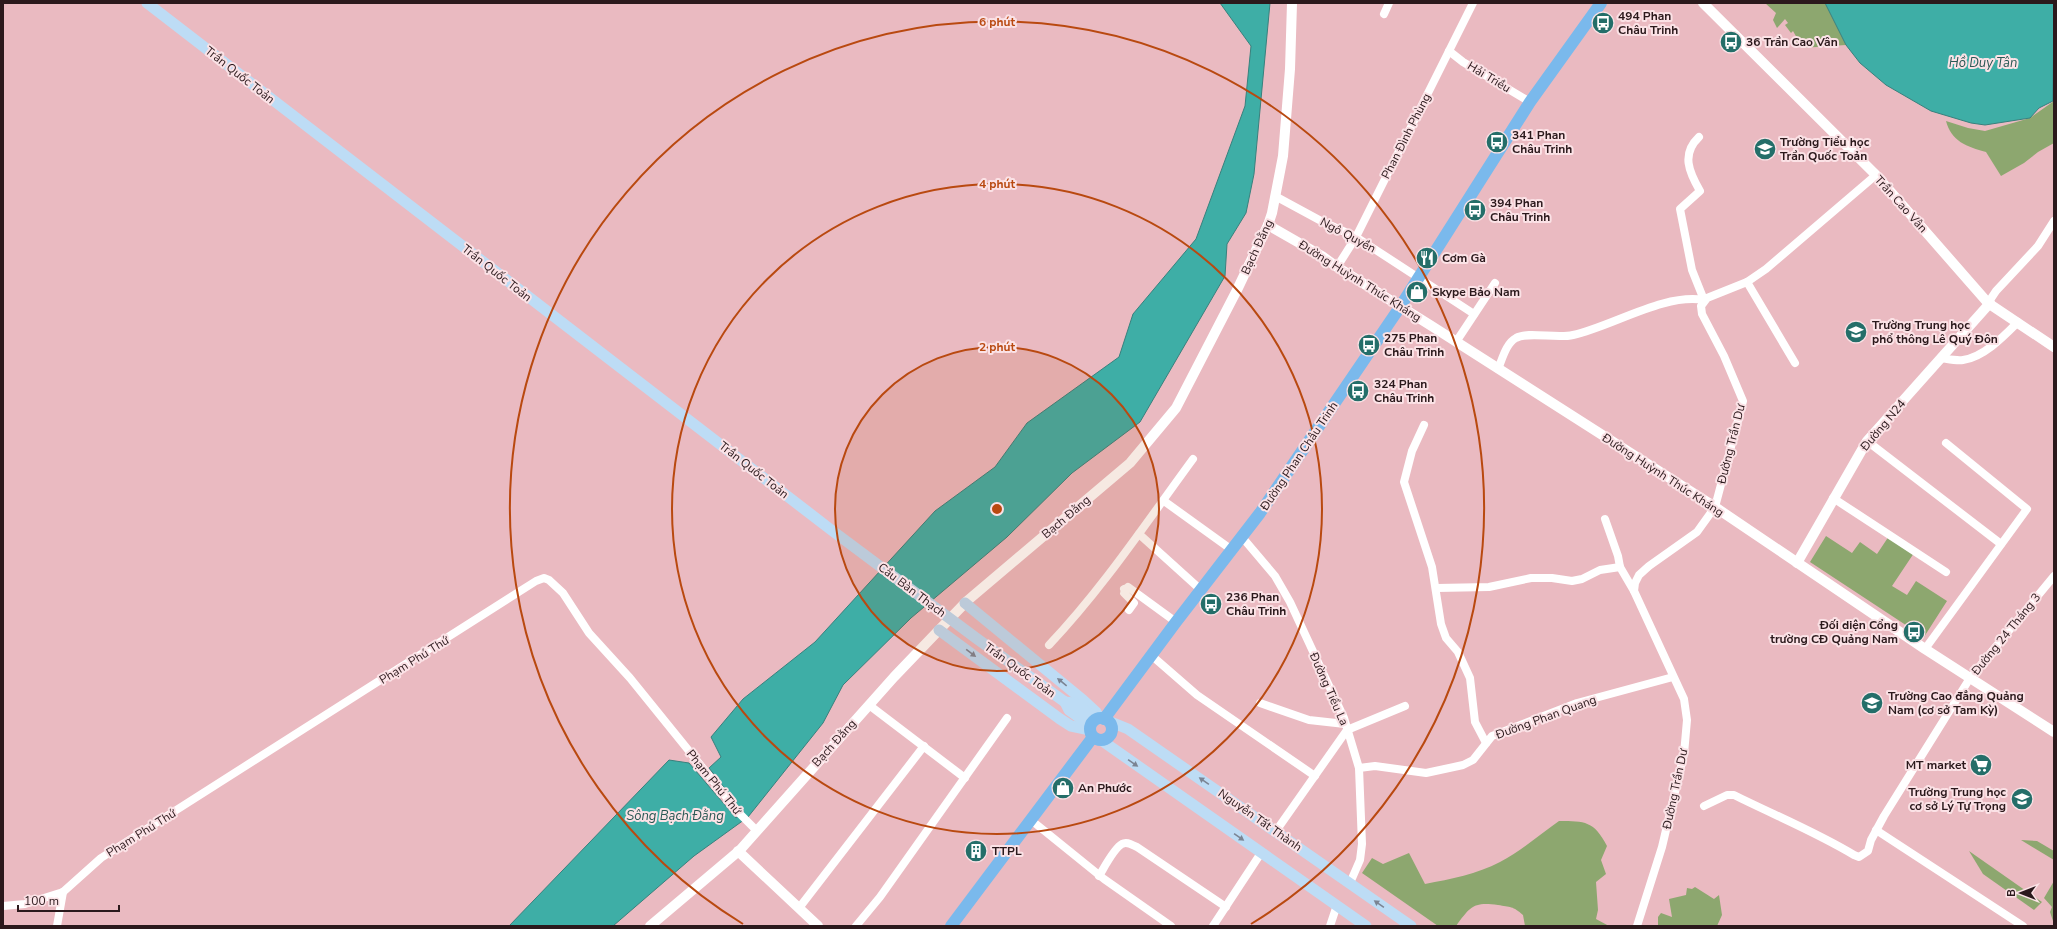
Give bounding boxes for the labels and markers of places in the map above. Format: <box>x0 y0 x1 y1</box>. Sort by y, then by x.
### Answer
place label: 494 Phan Châu Trinh <box>1618 8 1678 38</box>
bus stop icon: 494 Phan Châu Trinh <box>1590 10 1616 36</box>
bus stop icon: 36 Trần Cao Vân <box>1718 29 1744 55</box>
place label: 36 Trần Cao Vân <box>1746 34 1838 50</box>
place label: 341 Phan Châu Trinh <box>1512 127 1572 157</box>
bus stop icon: 341 Phan Châu Trinh <box>1484 129 1510 155</box>
place label: Trường Tiểu học Trần Quốc Toản <box>1780 134 1870 164</box>
school or university icon: Trường Tiểu học Trần Quốc Toản <box>1752 136 1778 162</box>
place label: 394 Phan Châu Trinh <box>1490 195 1550 225</box>
bus stop icon: 394 Phan Châu Trinh <box>1462 197 1488 223</box>
restaurant icon: Cơm Gà <box>1414 245 1440 271</box>
place label: Cơm Gà <box>1442 250 1486 266</box>
shop icon: Skype Bảo Nam <box>1404 279 1430 305</box>
place label: Skype Bảo Nam <box>1432 284 1520 300</box>
place label: Trường Trung học phổ thông Lê Quý Đôn <box>1872 317 1998 347</box>
school or university icon: Trường Trung học phổ thông Lê Quý Đôn <box>1843 319 1869 345</box>
place label: 275 Phan Châu Trinh <box>1384 330 1444 360</box>
bus stop icon: 275 Phan Châu Trinh <box>1356 332 1382 358</box>
place label: 324 Phan Châu Trinh <box>1374 376 1434 406</box>
bus stop icon: 324 Phan Châu Trinh <box>1345 378 1371 404</box>
centre of rings <box>990 502 1004 516</box>
place label: 236 Phan Châu Trinh <box>1226 589 1286 619</box>
bus stop icon: 236 Phan Châu Trinh <box>1198 591 1224 617</box>
place label: Đối diện Cổng trường CĐ Quảng Nam <box>1770 617 1898 647</box>
bus stop icon: Đối diện Cổng trường CĐ Quảng Nam <box>1901 619 1927 645</box>
place label: Trường Cao đẳng Quảng Nam (cơ sở Tam Kỳ) <box>1888 688 2024 718</box>
school or university icon: Trường Cao đẳng Quảng Nam (cơ sở Tam Kỳ) <box>1859 690 1885 716</box>
supermarket icon: MT market <box>1968 752 1994 778</box>
place label: MT market <box>1906 757 1966 773</box>
shop icon: An Phước <box>1050 775 1076 801</box>
place label: An Phước <box>1078 780 1132 796</box>
place label: Trường Trung học cơ sở Lý Tự Trọng <box>1908 784 2006 814</box>
school or university icon: Trường Trung học cơ sở Lý Tự Trọng <box>2009 786 2035 812</box>
building icon: TTPL <box>963 838 989 864</box>
place label: TTPL <box>992 843 1022 859</box>

